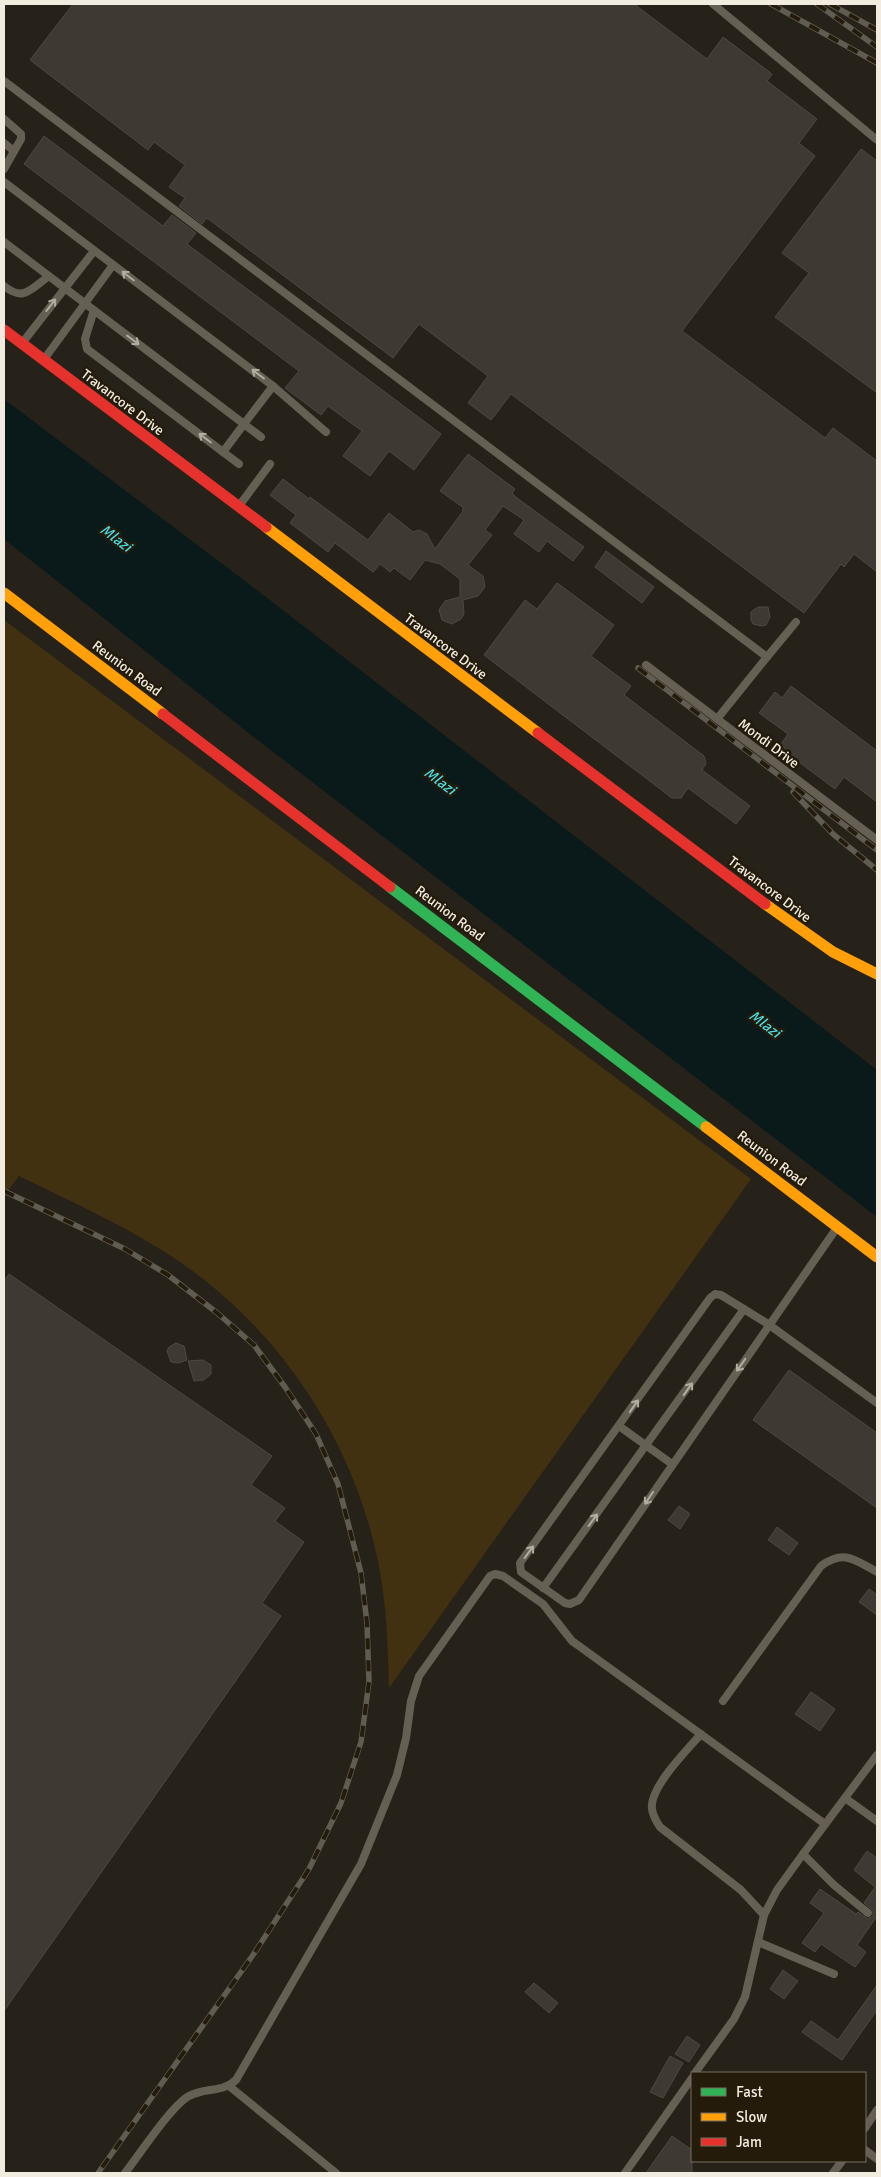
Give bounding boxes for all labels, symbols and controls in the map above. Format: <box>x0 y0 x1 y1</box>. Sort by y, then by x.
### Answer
one-way arrow <box>122 271 135 282</box>
one-way arrow <box>46 299 57 312</box>
one-way arrow <box>126 334 139 345</box>
street label: Travancore Drive <box>78 366 167 439</box>
one-way arrow <box>252 369 265 380</box>
one-way arrow <box>198 433 212 443</box>
water label: Mlazi <box>97 520 137 557</box>
street label: Travancore Drive <box>401 610 490 683</box>
street label: Reunion Road <box>89 637 165 700</box>
street label: Mondi Drive <box>735 715 802 772</box>
water label: Mlazi <box>421 763 461 800</box>
street label: Travancore Drive <box>725 853 814 926</box>
street label: Reunion Road <box>412 882 488 945</box>
water label: Mlazi <box>746 1006 786 1043</box>
street label: Reunion Road <box>734 1127 810 1190</box>
one-way arrow <box>736 1357 746 1371</box>
one-way arrow <box>683 1382 693 1396</box>
one-way arrow <box>629 1399 639 1413</box>
one-way arrow <box>644 1491 654 1505</box>
one-way arrow <box>588 1513 598 1527</box>
one-way arrow <box>523 1546 534 1559</box>
legend <box>691 2072 866 2162</box>
text: Fast <box>736 2083 763 2101</box>
text: Slow <box>736 2108 767 2126</box>
text: Jam <box>736 2133 762 2151</box>

